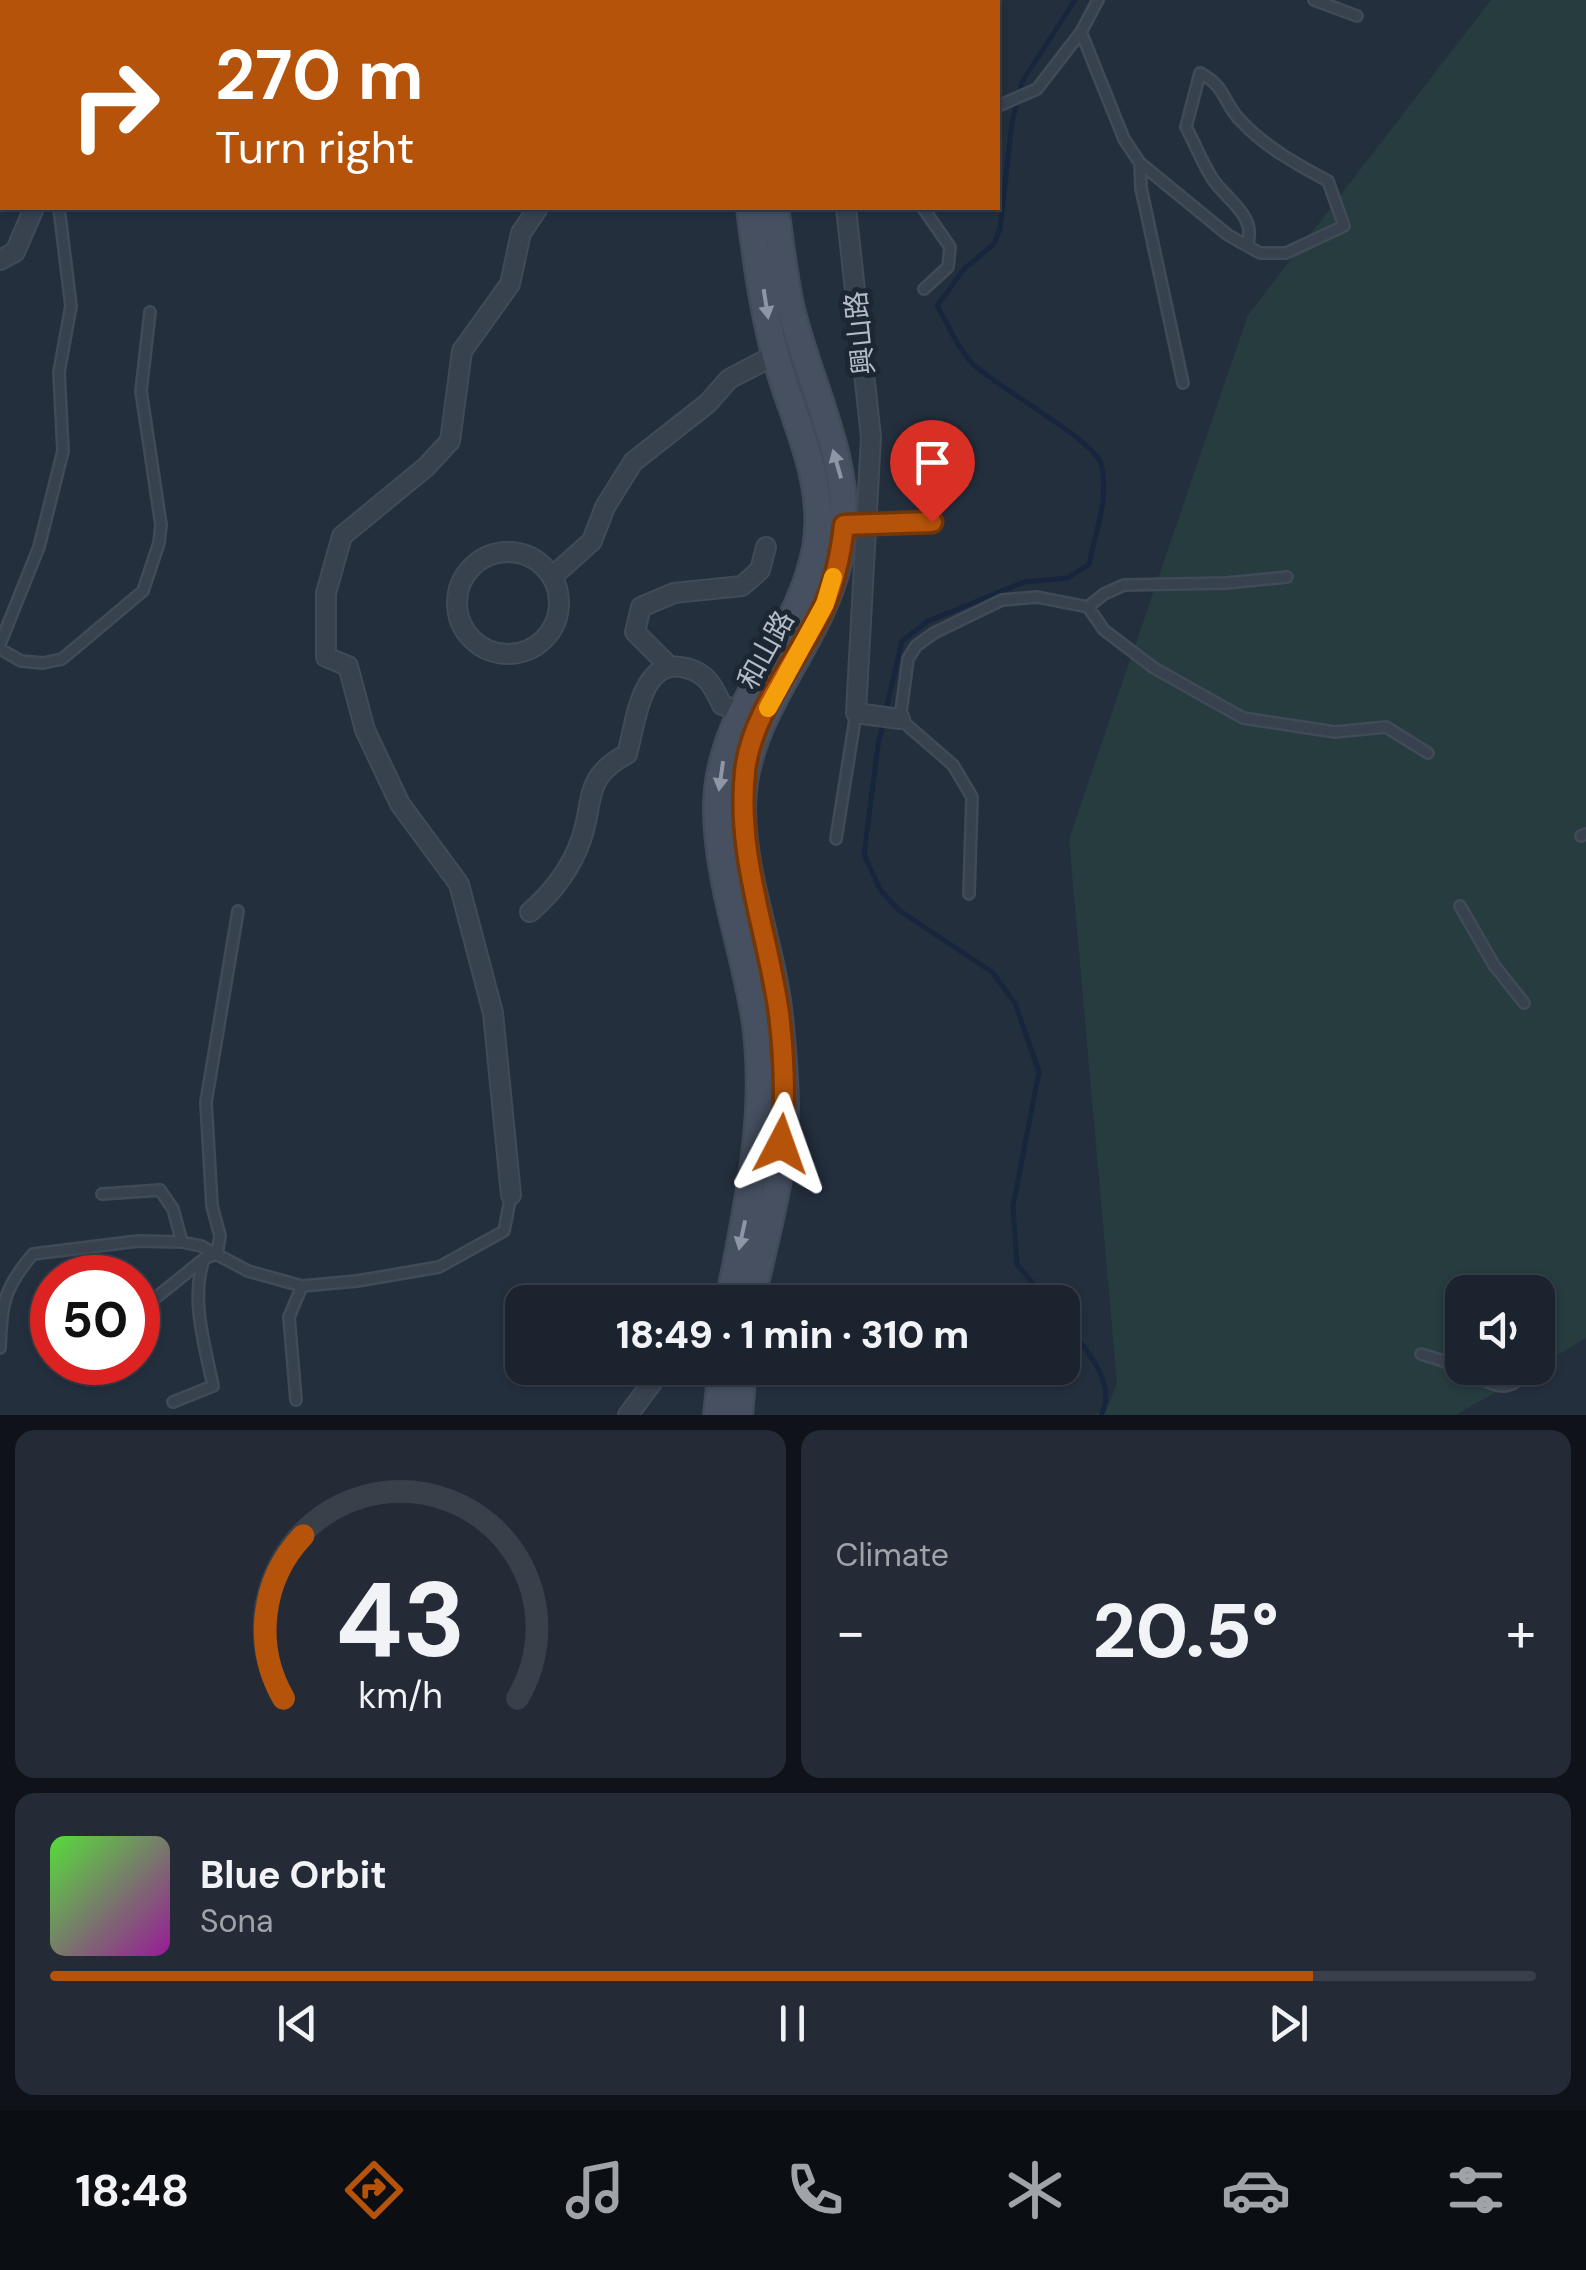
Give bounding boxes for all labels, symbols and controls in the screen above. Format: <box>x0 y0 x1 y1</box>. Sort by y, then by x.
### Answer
text: 270 m <box>215 30 424 121</box>
icon: right <box>50 40 180 170</box>
text: Turn right <box>215 118 414 177</box>
one-way arrow <box>759 288 774 320</box>
street label: 興山路 <box>837 289 883 377</box>
pin <box>890 420 975 523</box>
icon: arrive <box>905 435 960 490</box>
one-way arrow <box>829 448 844 479</box>
street label: 和山路 <box>729 604 803 696</box>
one-way arrow <box>712 761 728 792</box>
position arrow <box>729 1092 833 1196</box>
one-way arrow <box>733 1220 749 1251</box>
speed limit sign: 50 <box>30 1255 160 1385</box>
map controls <box>1445 1275 1555 1385</box>
button: sound <box>1445 1275 1555 1385</box>
text: 18:49 · 1 min · 310 m <box>616 1310 969 1360</box>
text: Climate <box>836 1534 949 1576</box>
text: 43 <box>335 1553 465 1688</box>
text: 20.5° <box>1093 1583 1279 1680</box>
text: − <box>836 1596 866 1668</box>
text: + <box>1506 1596 1536 1668</box>
text: km/h <box>358 1673 442 1719</box>
text: Blue Orbit <box>200 1850 387 1900</box>
text: Sona <box>200 1900 273 1942</box>
icon: previous <box>270 1996 325 2051</box>
icon: pause <box>765 1996 820 2051</box>
icon: next <box>1261 1996 1316 2051</box>
icon: directions <box>339 2155 409 2225</box>
icon: music <box>560 2155 630 2225</box>
icon: phone <box>780 2155 850 2225</box>
icon: climate <box>1000 2155 1070 2225</box>
icon: car <box>1221 2155 1291 2225</box>
icon: filters <box>1441 2155 1511 2225</box>
text: 18:48 <box>75 2161 189 2220</box>

